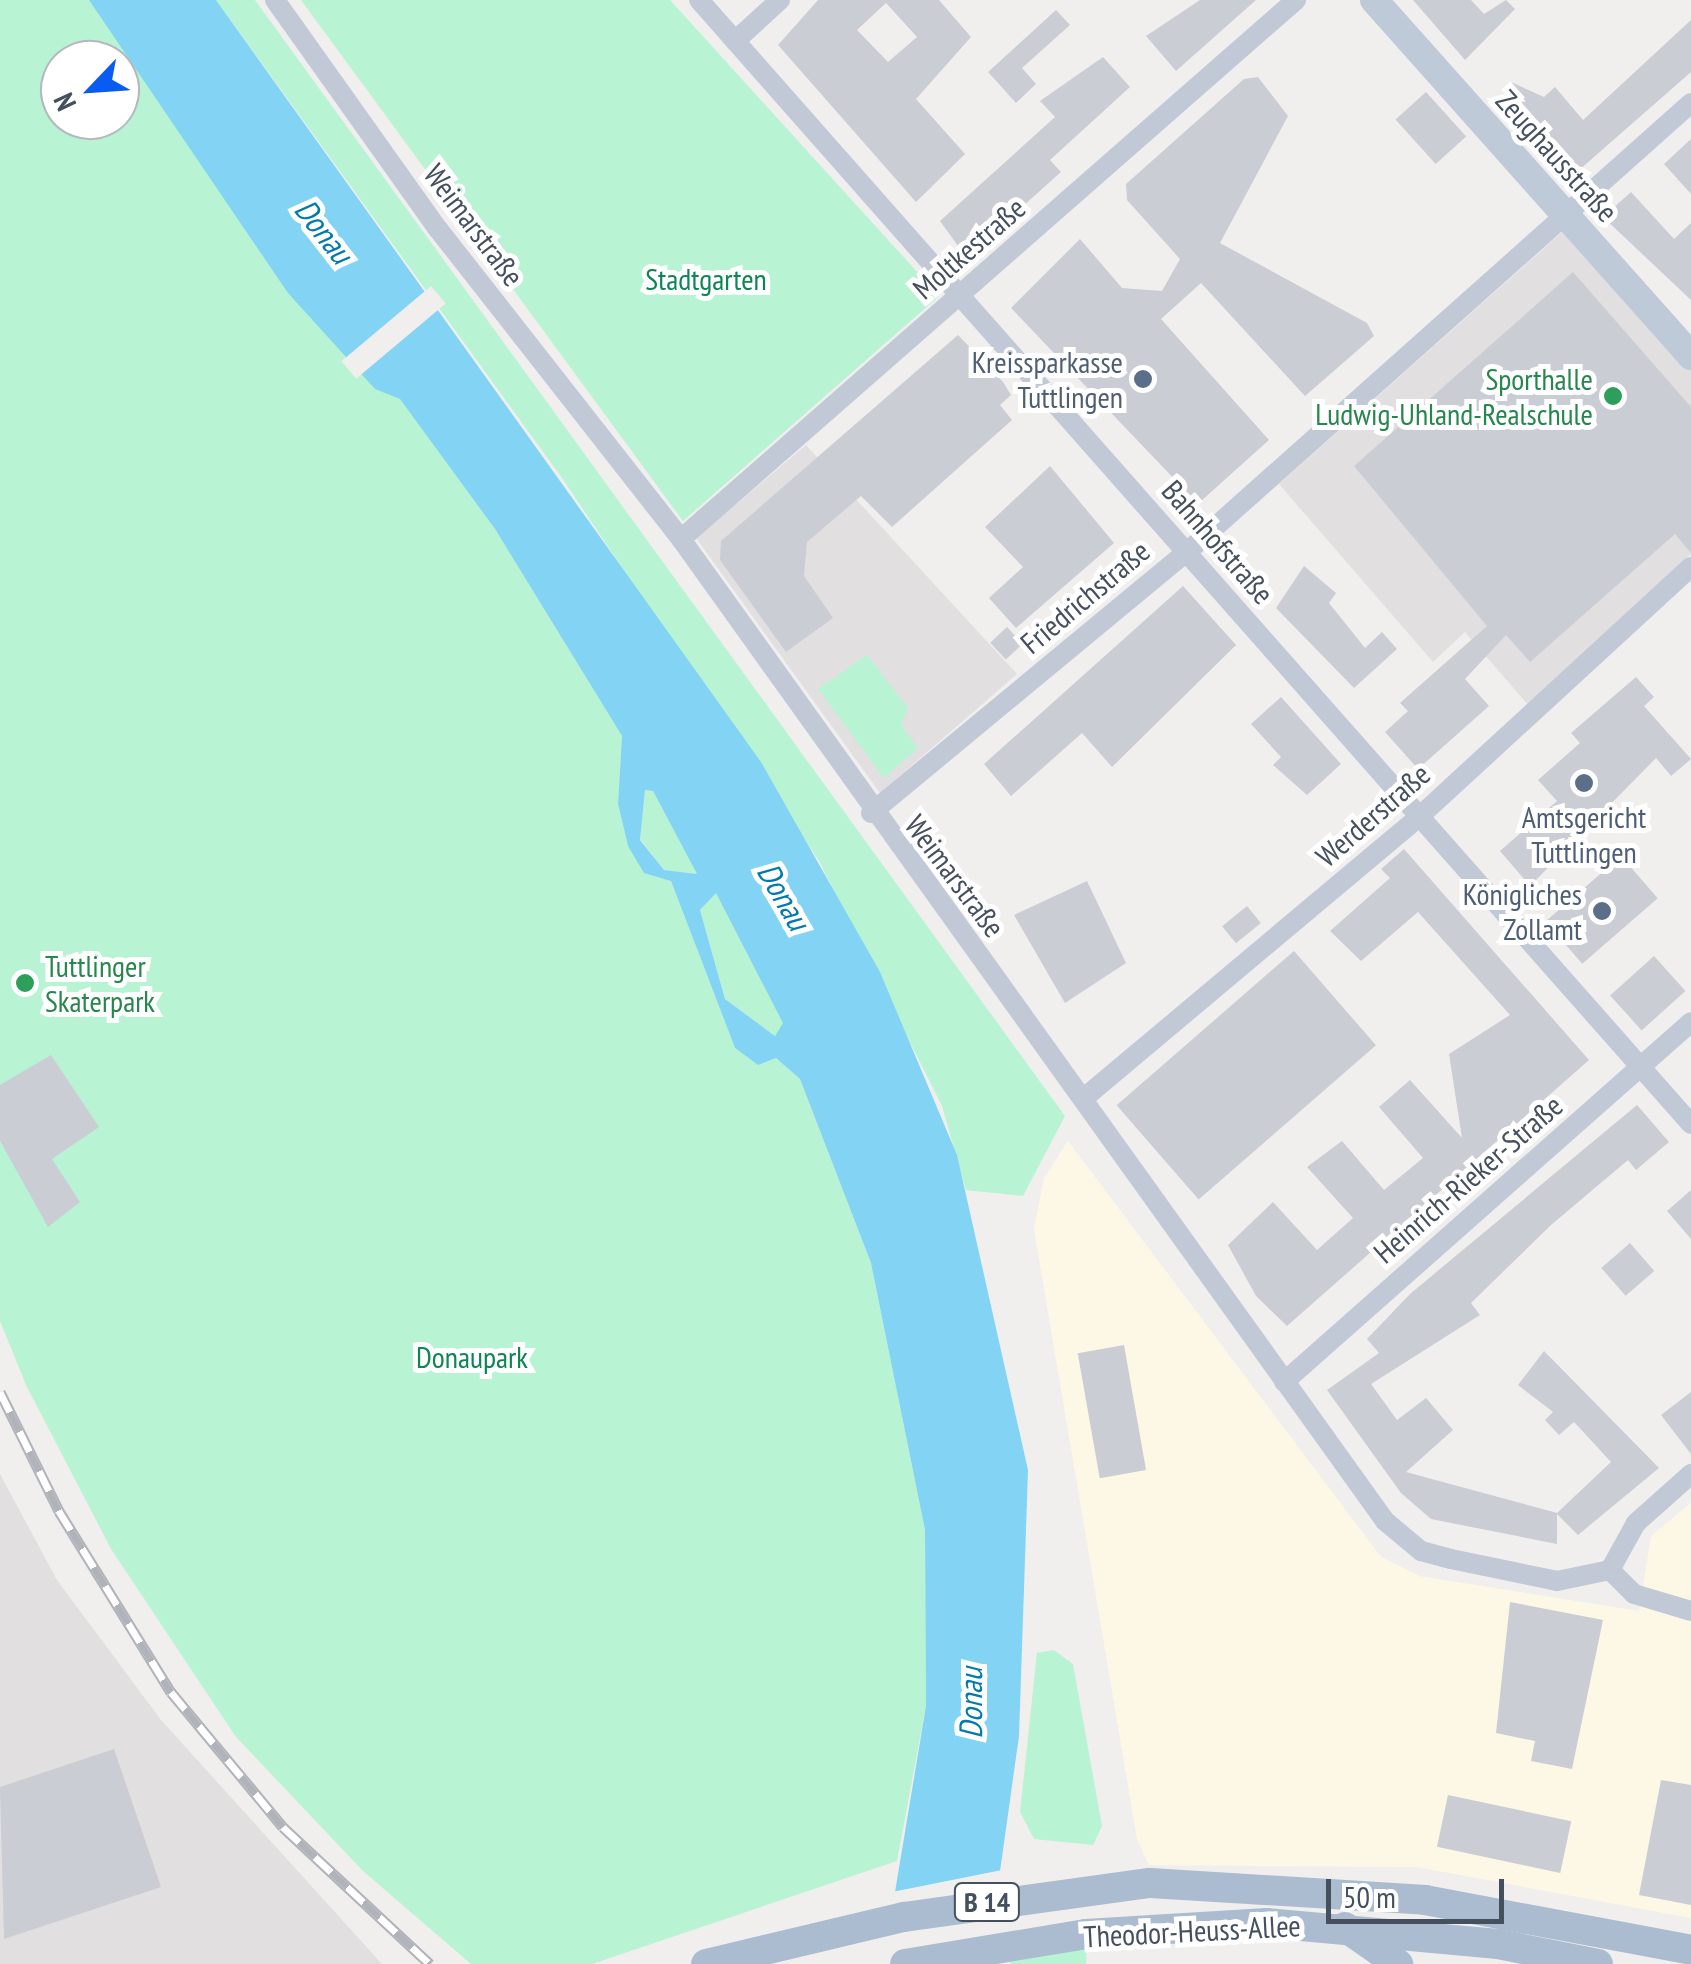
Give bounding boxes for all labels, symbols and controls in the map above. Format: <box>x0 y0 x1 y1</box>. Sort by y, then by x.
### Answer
north arrow <box>40 40 140 140</box>
street label: Zeughausstraße <box>1489 83 1625 229</box>
text: N <box>44 87 84 117</box>
street label: Weimarstraße <box>416 157 532 293</box>
street label: Moltkestraße <box>906 190 1032 306</box>
water label: Donau <box>287 191 361 271</box>
park label: Stadtgarten <box>645 261 767 297</box>
place label: Kreissparkasse Tuttlingen <box>972 344 1123 414</box>
place label: Sporthalle Ludwig-Uhland-Realschule <box>1315 361 1593 432</box>
marker: Kreissparkasse Tuttlingen <box>1132 368 1154 390</box>
marker: Sporthalle Ludwig-Uhland-Realschule <box>1602 385 1624 407</box>
street label: Bahnhofstraße <box>1155 473 1281 611</box>
street label: Friedrichstraße <box>1013 533 1157 661</box>
street label: Werderstraße <box>1309 756 1437 874</box>
marker: Amtsgericht Tuttlingen <box>1573 772 1595 794</box>
place label: Amtsgericht Tuttlingen <box>1522 799 1646 870</box>
street label: Weimarstraße <box>897 808 1013 944</box>
water label: Donau <box>750 856 818 936</box>
place label: Königliches Zollamt <box>1463 876 1582 946</box>
marker: Königliches Zollamt <box>1591 900 1613 922</box>
place label: Tuttlinger Skaterpark <box>45 948 155 1018</box>
marker: Tuttlinger Skaterpark <box>14 972 36 994</box>
street label: Heinrich-Rieker-Straße <box>1366 1087 1570 1271</box>
park label: Donaupark <box>416 1339 528 1375</box>
water label: Donau <box>951 1667 989 1739</box>
scale bar <box>1331 1859 1508 1921</box>
text: 50 m <box>1343 1877 1396 1916</box>
road number: B 14 <box>952 1879 1022 1925</box>
street label: Theodor-Heuss-Allee <box>1082 1907 1302 1955</box>

